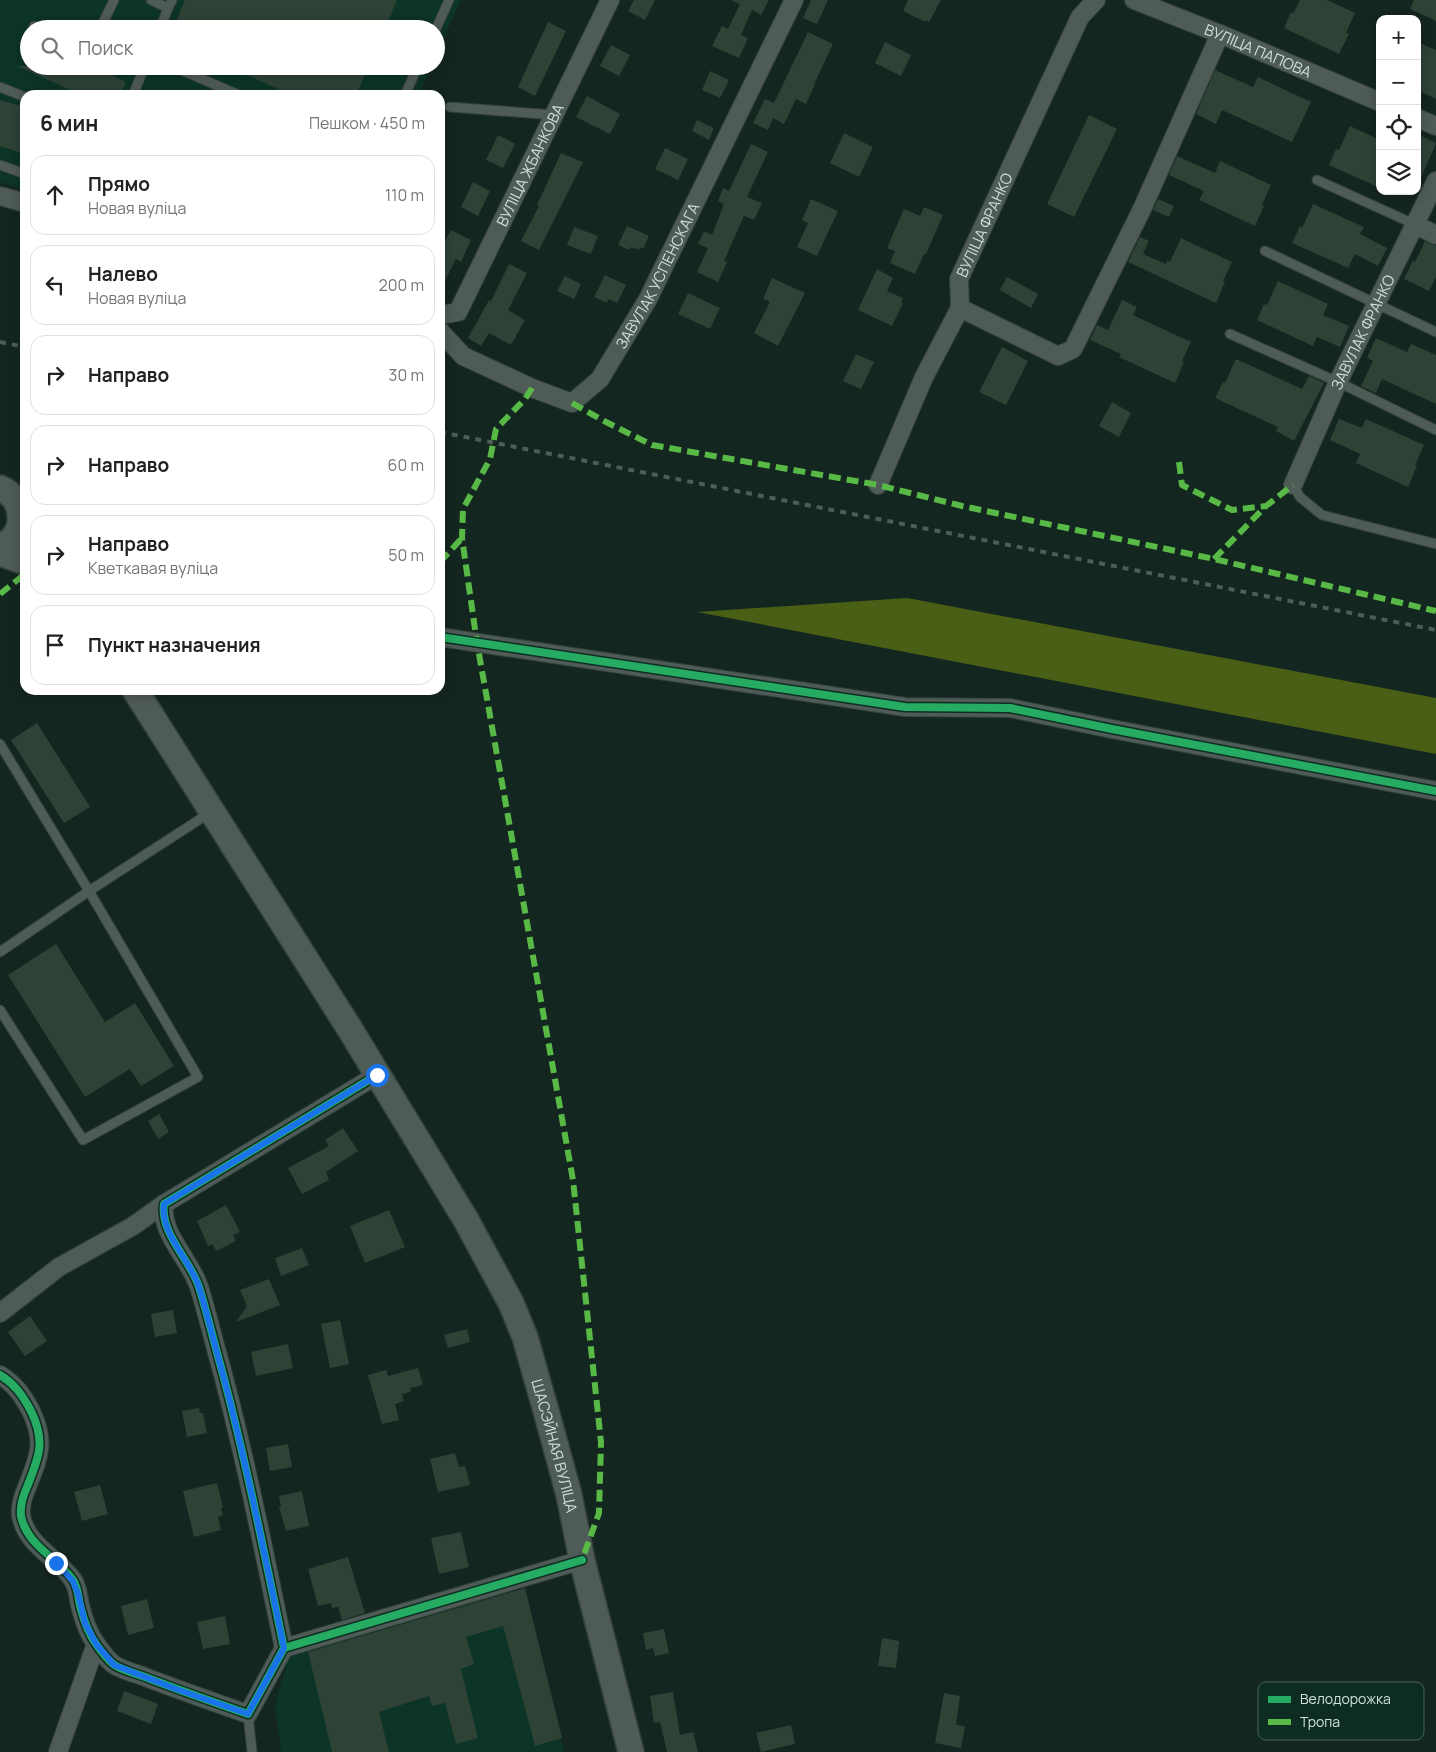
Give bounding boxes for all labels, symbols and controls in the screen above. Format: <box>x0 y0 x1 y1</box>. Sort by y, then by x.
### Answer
map controls <box>1376 15 1421 195</box>
button: + <box>1376 15 1421 60</box>
street label: ВУЛІЦА ПАПОВА <box>1202 19 1315 82</box>
search box <box>20 20 445 75</box>
icon: search <box>38 34 66 62</box>
text: Поиск <box>78 35 133 61</box>
button: − <box>1376 60 1421 105</box>
street label: ВУЛІЦА ЖБАНКОВА <box>491 99 569 230</box>
button: locate <box>1376 105 1421 150</box>
text: 6 мин <box>40 109 98 137</box>
text: Пешком · 450 m <box>309 112 425 134</box>
button: layers <box>1376 150 1421 195</box>
street label: ВУЛІЦА ФРАНКО <box>951 169 1017 280</box>
text: Прямо <box>88 171 150 197</box>
icon: ahead <box>41 181 69 209</box>
text: 110 m <box>385 184 424 206</box>
text: Новая вуліца <box>88 197 186 219</box>
street label: ЗАВУЛАК УСПЕНСКАГА <box>610 199 704 352</box>
text: Налево <box>88 261 158 287</box>
icon: left <box>41 271 69 299</box>
street label: ЗАВУЛАК ФРАНКО <box>1325 271 1399 393</box>
text: 200 m <box>379 274 424 296</box>
text: Новая вуліца <box>88 287 186 309</box>
icon: right <box>41 361 69 389</box>
text: Направо <box>88 362 169 388</box>
text: 30 m <box>389 364 424 386</box>
icon: right <box>41 451 69 479</box>
text: Направо <box>88 452 169 478</box>
text: 60 m <box>388 454 424 476</box>
text: Направо <box>88 531 169 557</box>
icon: right <box>41 541 69 569</box>
text: 50 m <box>388 544 424 566</box>
text: Кветкавая вуліца <box>88 557 218 579</box>
icon: arrive <box>41 631 69 659</box>
text: Пункт назначения <box>88 632 261 658</box>
route start <box>366 1064 389 1087</box>
street label: ШАСЭЙНАЯ ВУЛІЦА <box>527 1377 583 1515</box>
route end <box>45 1552 68 1575</box>
legend <box>1258 1682 1424 1740</box>
text: Велодорожка <box>1300 1689 1391 1708</box>
text: Тропа <box>1300 1712 1340 1731</box>

